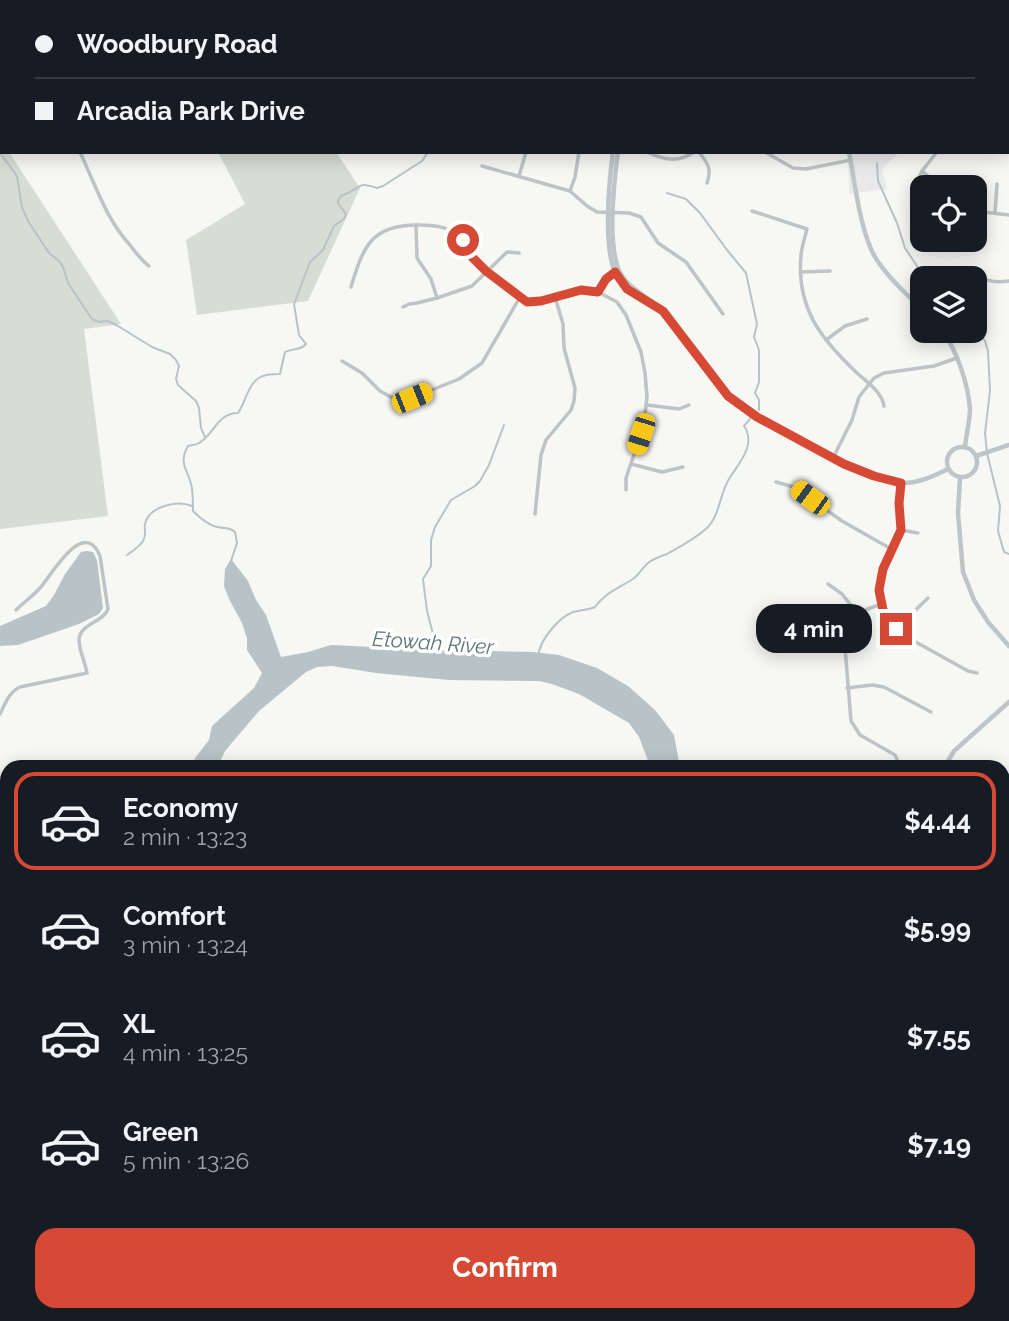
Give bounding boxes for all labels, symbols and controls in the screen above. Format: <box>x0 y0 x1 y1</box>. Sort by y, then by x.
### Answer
text: Woodbury Road <box>77 29 278 59</box>
text: Arcadia Park Drive <box>77 96 305 126</box>
map controls <box>910 175 987 343</box>
button: locate <box>910 175 987 252</box>
route start <box>447 224 479 256</box>
button: layers <box>910 266 987 343</box>
car <box>389 380 436 416</box>
car <box>625 411 658 457</box>
car <box>787 477 834 519</box>
callout: 4 min <box>756 604 872 654</box>
route end <box>880 613 912 645</box>
text: 4 min <box>784 615 844 642</box>
water label: Etowah River <box>371 626 495 659</box>
icon: car <box>39 790 102 853</box>
text: Economy <box>123 793 238 823</box>
text: $4.44 <box>904 806 971 836</box>
text: 2 min · 13:23 <box>123 823 247 850</box>
icon: car <box>39 898 102 961</box>
text: Comfort <box>123 901 226 931</box>
text: $5.99 <box>904 914 971 944</box>
text: 3 min · 13:24 <box>123 931 248 958</box>
icon: car <box>39 1006 102 1069</box>
text: XL <box>123 1009 155 1039</box>
text: $7.55 <box>907 1022 971 1052</box>
text: 4 min · 13:25 <box>123 1039 248 1066</box>
icon: car <box>39 1114 102 1177</box>
text: Green <box>123 1117 199 1147</box>
text: $7.19 <box>907 1130 971 1160</box>
text: 5 min · 13:26 <box>123 1147 249 1174</box>
button: Confirm <box>35 1228 975 1308</box>

